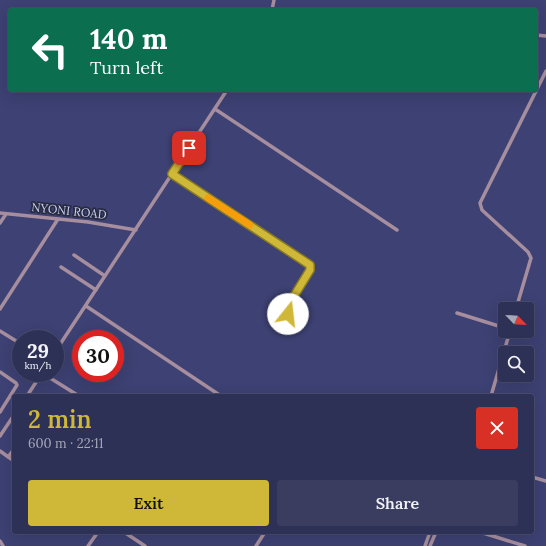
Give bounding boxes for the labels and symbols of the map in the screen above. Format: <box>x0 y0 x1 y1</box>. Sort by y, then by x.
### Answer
pin <box>172 131 206 165</box>
street label: NYONI ROAD <box>31 199 107 222</box>
position arrow <box>267 293 309 335</box>
north arrow <box>498 302 534 338</box>
speed limit sign: 30 <box>72 330 124 382</box>

